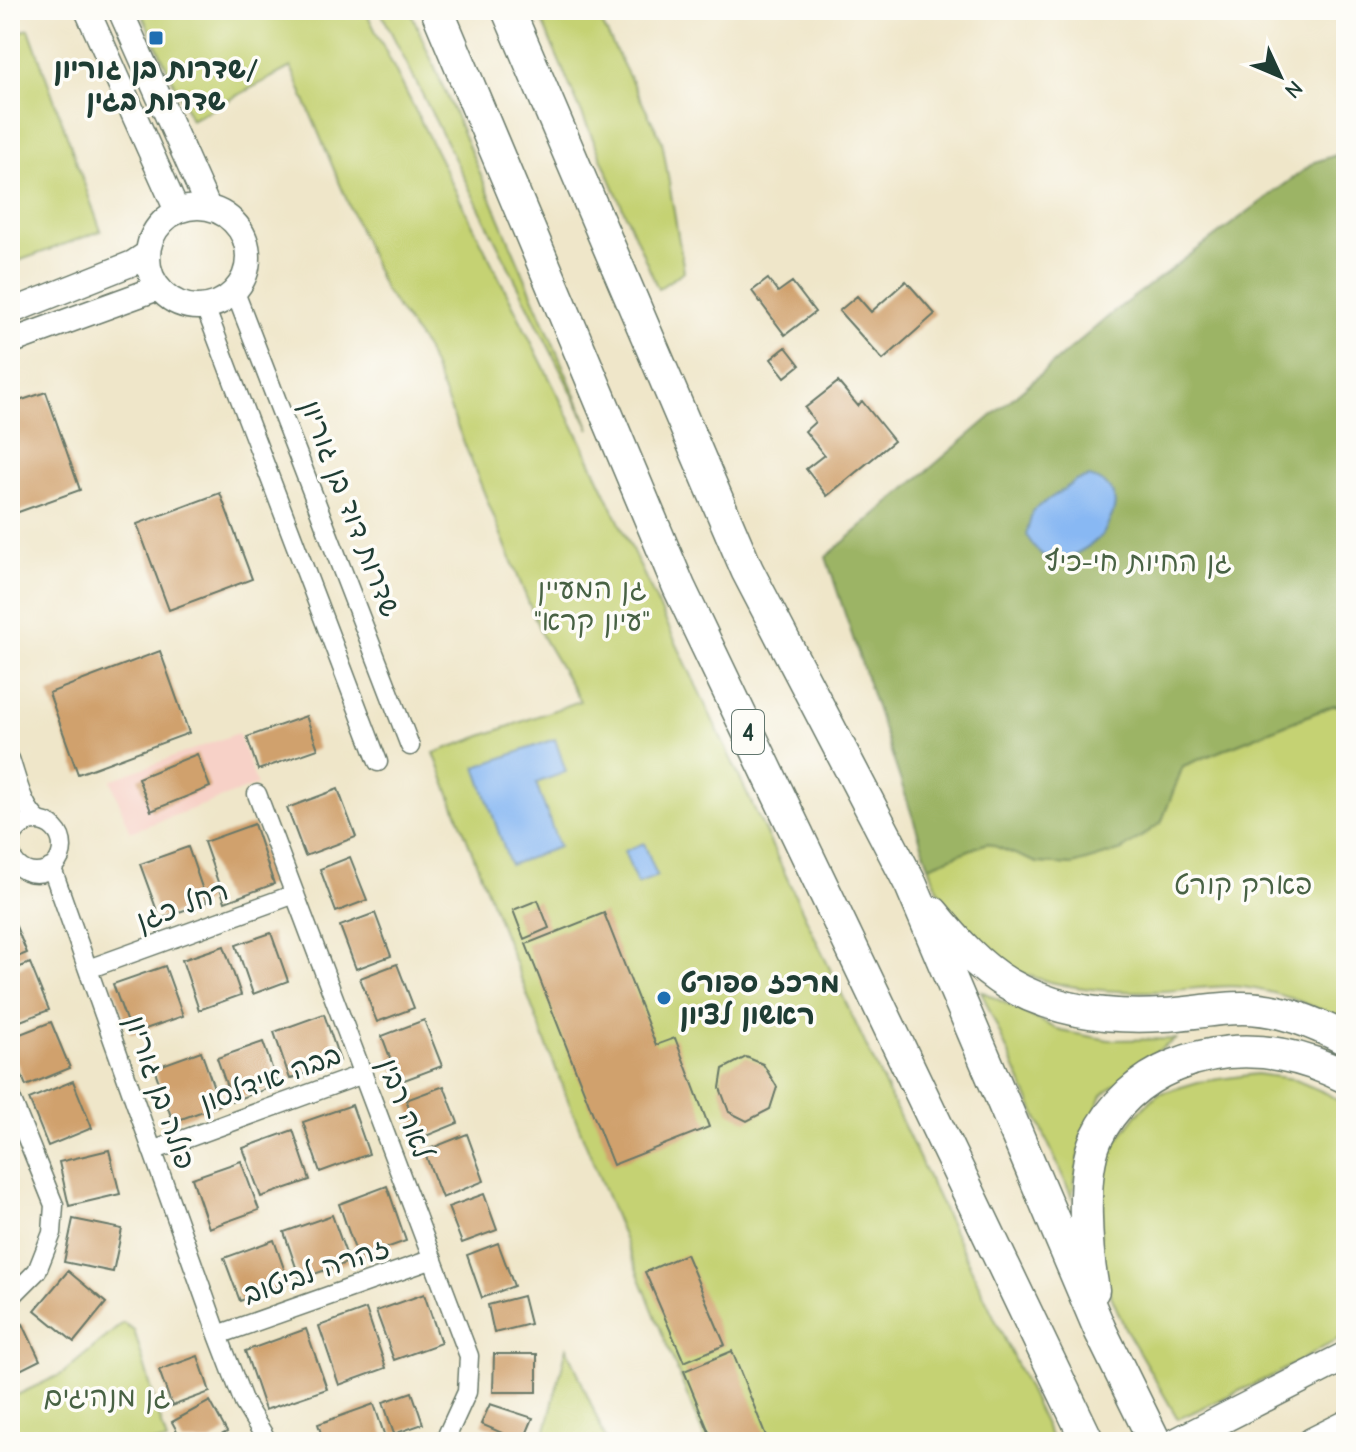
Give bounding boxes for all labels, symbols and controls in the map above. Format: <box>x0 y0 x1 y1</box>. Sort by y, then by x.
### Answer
marker: שדרות בן גוריון/ שדרות בגין <box>147 29 165 47</box>
north arrow <box>1240 36 1320 116</box>
place label: שדרות בן גוריון/ שדרות בגין <box>54 53 258 118</box>
text: N <box>1279 75 1308 103</box>
street label: שדרות דוד בן גוריון <box>293 395 406 622</box>
park label: גן החיות חי-כיף <box>1044 546 1232 579</box>
park label: גן המעיין "עיון קרא" <box>534 573 650 638</box>
road number: 4 <box>732 710 764 754</box>
park label: פארק קורט <box>1174 869 1312 902</box>
street label: רחל כגן <box>132 875 233 938</box>
place label: מרכז ספורט ראשון לציון <box>680 967 840 1032</box>
marker: מרכז ספורט ראשון לציון <box>655 989 673 1007</box>
street label: פולה בן גוריון <box>118 1011 201 1174</box>
street label: בבה אידלסון <box>196 1039 345 1120</box>
street label: לאה רבין <box>370 1054 439 1164</box>
street label: זהרה לביטוב <box>239 1231 393 1311</box>
park label: גן מנהיגים <box>43 1381 171 1414</box>

